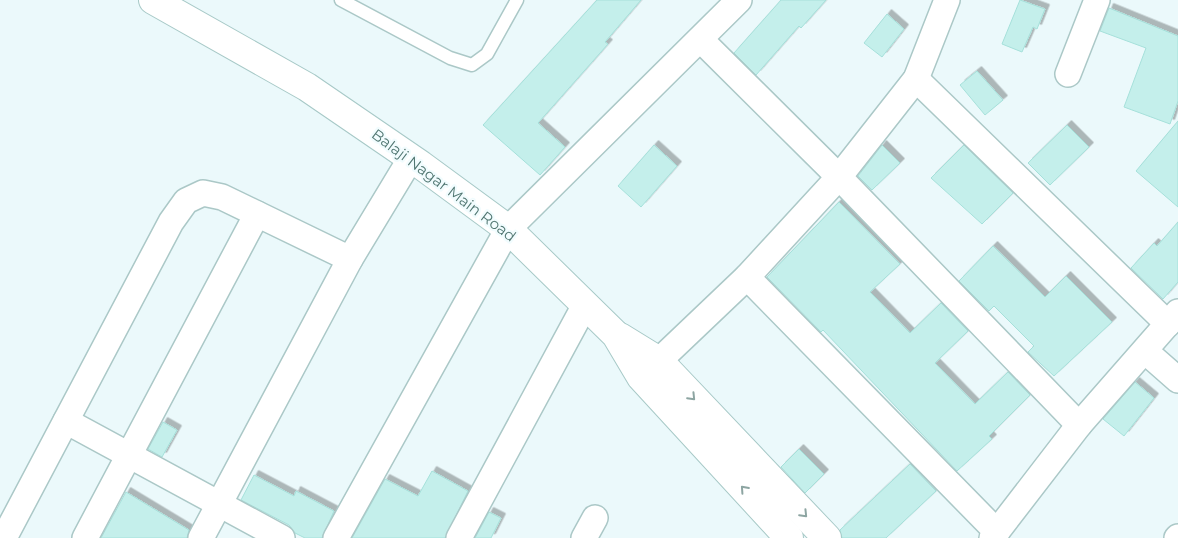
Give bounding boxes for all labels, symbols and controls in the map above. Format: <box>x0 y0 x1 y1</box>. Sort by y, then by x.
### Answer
street label: Balaji Nagar Main Road <box>368 125 520 245</box>
one-way arrow <box>686 391 695 400</box>
one-way arrow <box>741 486 750 495</box>
one-way arrow <box>798 509 807 518</box>

